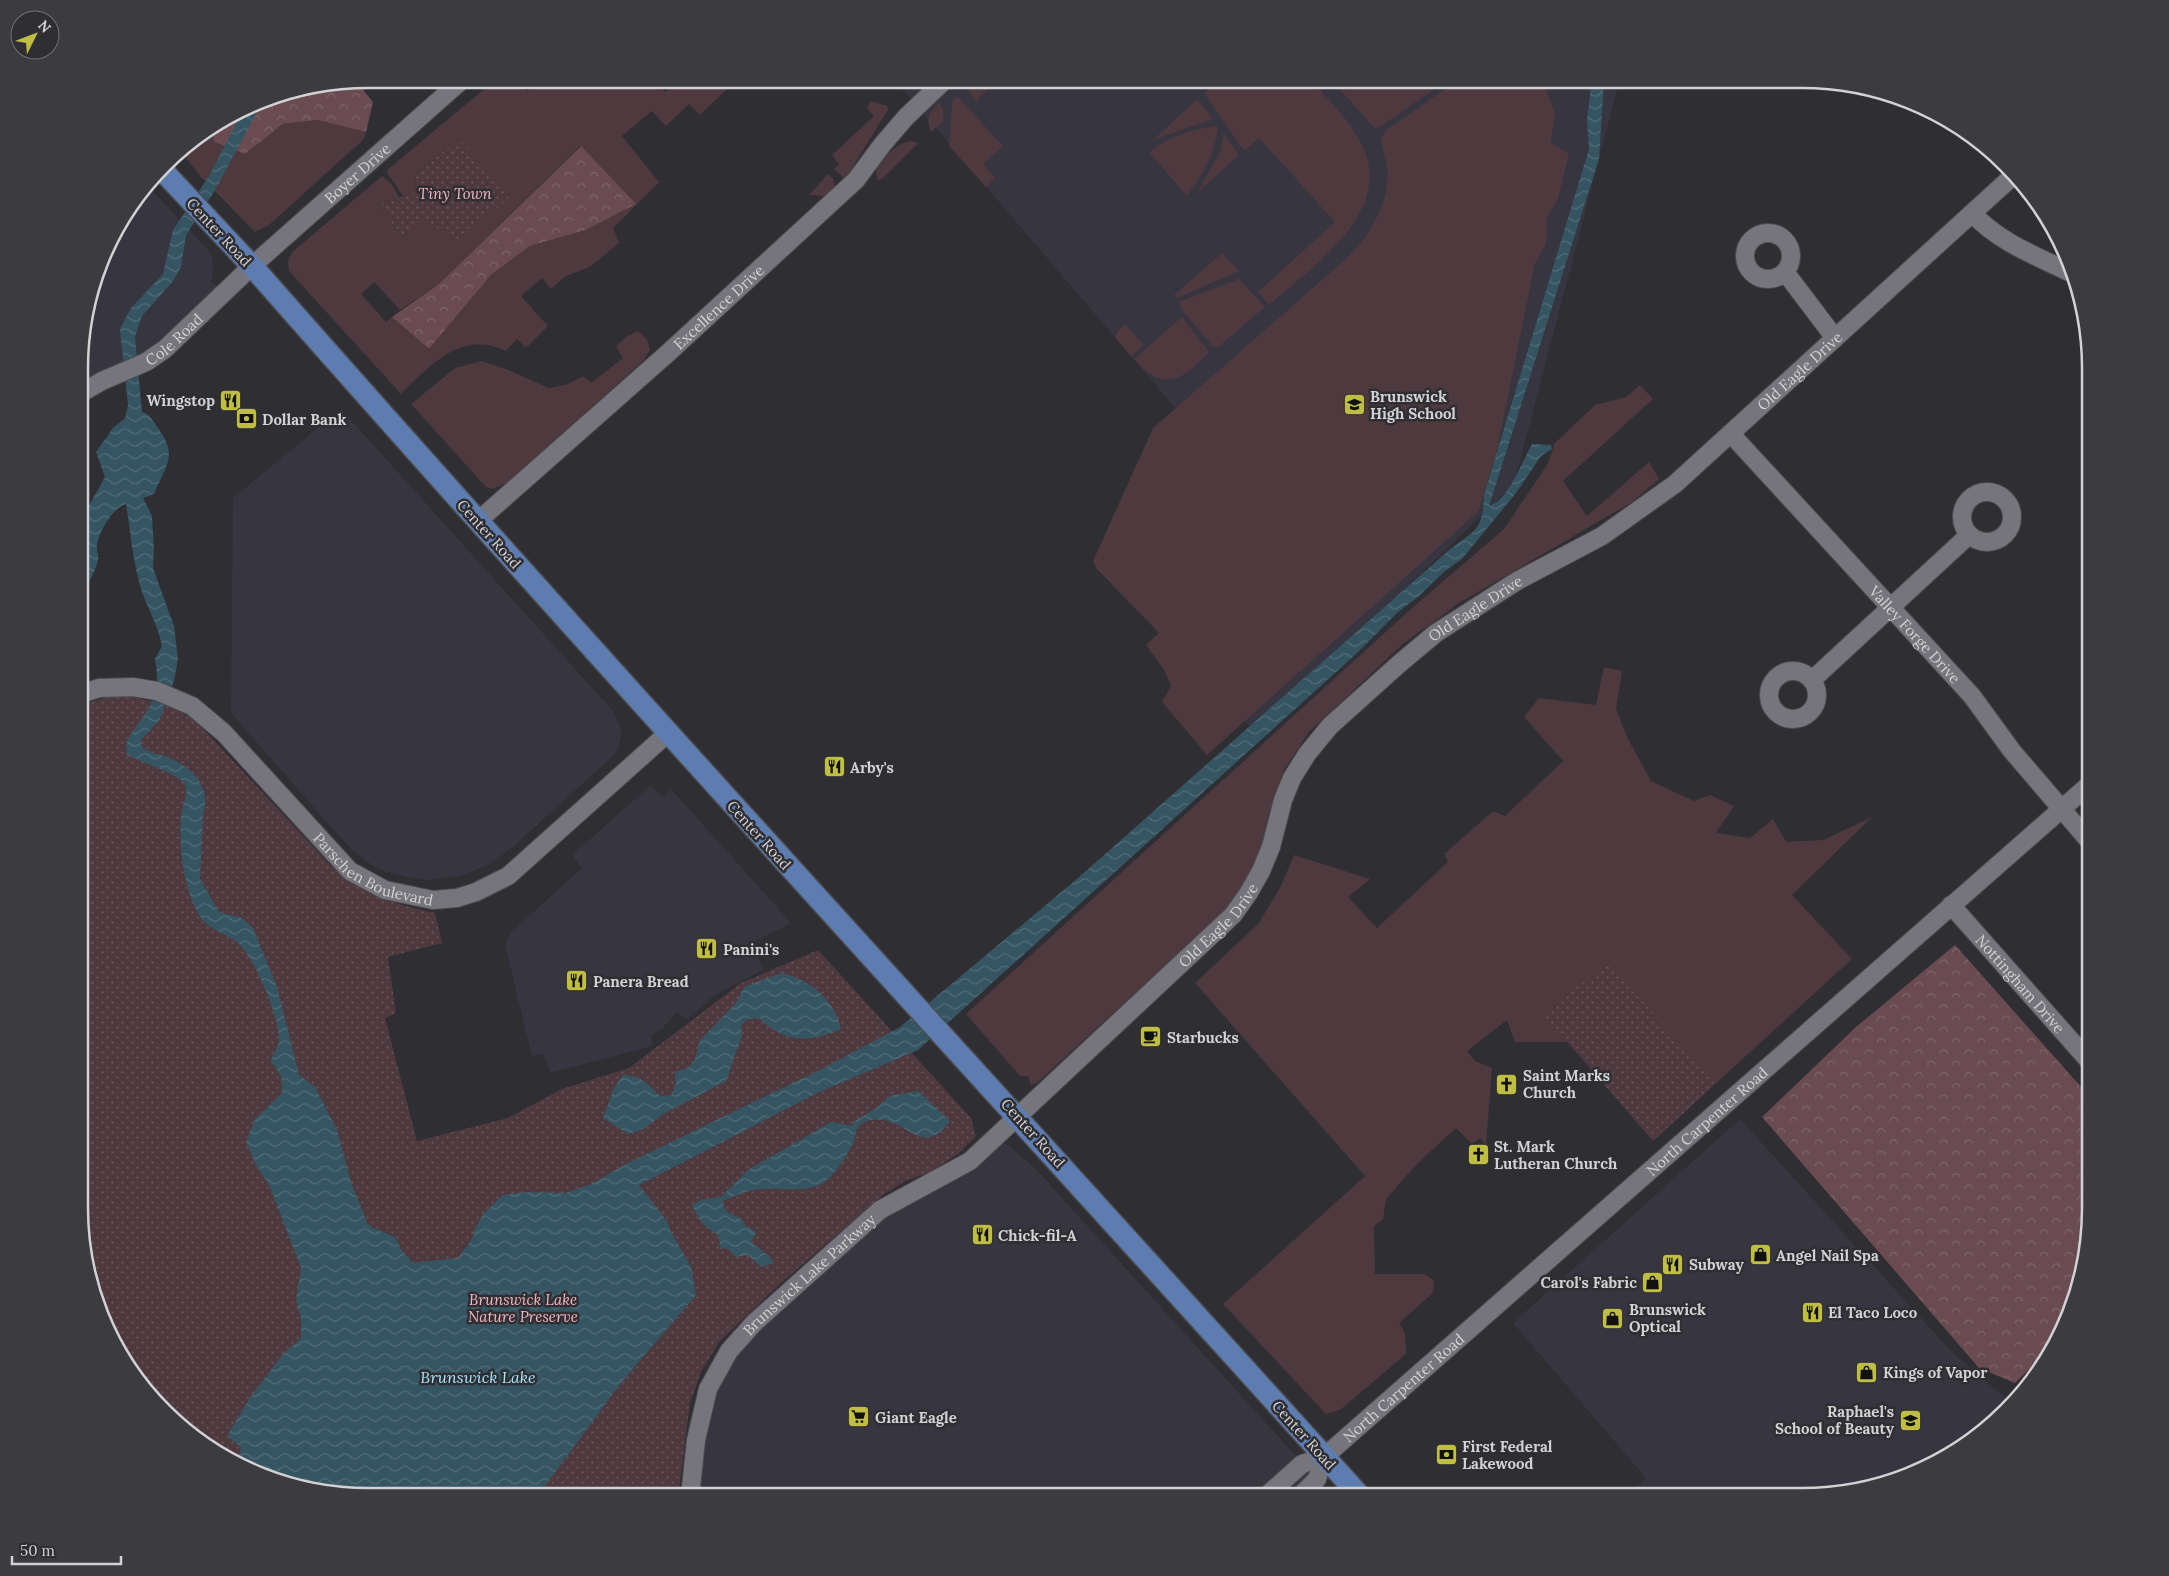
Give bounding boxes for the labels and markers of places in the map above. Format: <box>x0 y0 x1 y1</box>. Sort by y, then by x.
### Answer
place label: Brunswick High School <box>1370 387 1456 423</box>
restaurant icon: Wingstop <box>219 388 243 412</box>
place label: Wingstop <box>146 391 215 410</box>
school or university icon: Brunswick High School <box>1342 393 1366 417</box>
bank icon: Dollar Bank <box>234 407 258 431</box>
place label: Dollar Bank <box>262 410 347 429</box>
restaurant icon: Arby's <box>822 755 846 779</box>
place label: Arby's <box>850 758 894 777</box>
restaurant icon: Panini's <box>695 937 719 961</box>
place label: Panini's <box>723 940 779 959</box>
restaurant icon: Panera Bread <box>565 969 589 993</box>
place label: Panera Bread <box>593 972 689 991</box>
cafe icon: Starbucks <box>1139 1025 1163 1049</box>
place label: Starbucks <box>1167 1028 1239 1047</box>
place label: Saint Marks Church <box>1523 1066 1610 1102</box>
church icon: Saint Marks Church <box>1495 1072 1519 1096</box>
place label: St. Mark Lutheran Church <box>1494 1137 1618 1173</box>
church icon: St. Mark Lutheran Church <box>1466 1143 1490 1167</box>
restaurant icon: Chick-fil-A <box>970 1223 994 1247</box>
place label: Chick-fil-A <box>998 1226 1077 1245</box>
shop icon: Angel Nail Spa <box>1748 1243 1772 1267</box>
place label: Angel Nail Spa <box>1776 1246 1879 1265</box>
restaurant icon: Subway <box>1661 1252 1685 1276</box>
place label: Subway <box>1689 1255 1744 1274</box>
shop icon: Carol's Fabric <box>1641 1270 1665 1294</box>
place label: Carol's Fabric <box>1540 1273 1637 1292</box>
place label: Brunswick Optical <box>1629 1300 1706 1336</box>
restaurant icon: El Taco Loco <box>1800 1300 1824 1324</box>
place label: El Taco Loco <box>1828 1303 1918 1322</box>
shop icon: Brunswick Optical <box>1601 1306 1625 1330</box>
shop icon: Kings of Vapor <box>1855 1360 1879 1384</box>
place label: Kings of Vapor <box>1883 1363 1988 1382</box>
place label: Raphael's School of Beauty <box>1775 1402 1895 1438</box>
supermarket icon: Giant Eagle <box>847 1405 871 1429</box>
place label: Giant Eagle <box>875 1408 957 1427</box>
school or university icon: Raphael's School of Beauty <box>1898 1408 1922 1432</box>
place label: First Federal Lakewood <box>1462 1437 1553 1473</box>
bank icon: First Federal Lakewood <box>1434 1443 1458 1467</box>

